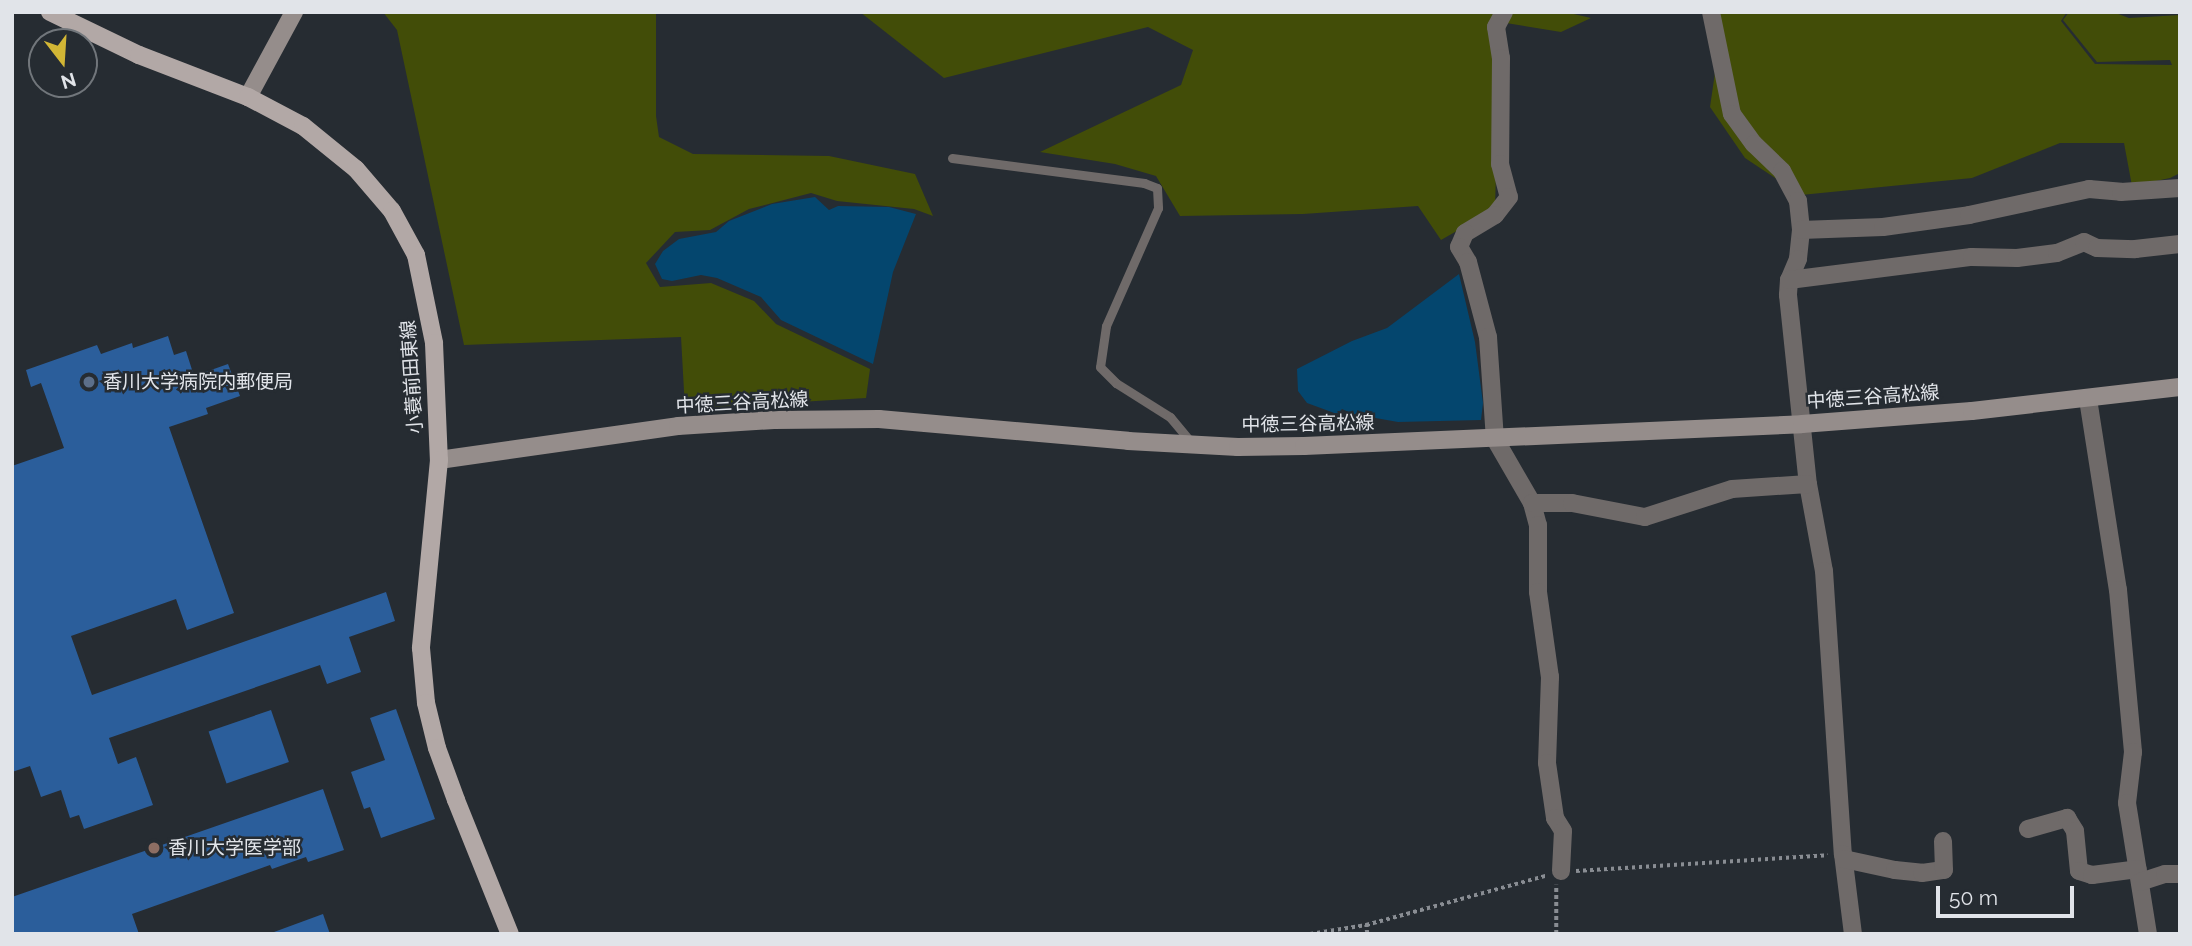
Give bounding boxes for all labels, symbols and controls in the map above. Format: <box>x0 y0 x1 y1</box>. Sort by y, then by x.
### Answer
north arrow <box>28 28 98 98</box>
text: N <box>58 69 79 94</box>
street label: 小蓑前田東線 <box>397 319 427 435</box>
place label: 香川大学病院内郵便局 <box>103 371 293 393</box>
marker: 香川大学病院内郵便局 <box>81 374 97 390</box>
street label: 中徳三谷高松線 <box>1806 381 1940 413</box>
street label: 中徳三谷高松線 <box>675 388 809 418</box>
street label: 中徳三谷高松線 <box>1241 411 1375 437</box>
place label: 香川大学医学部 <box>168 837 301 859</box>
marker: 香川大学医学部 <box>146 840 162 856</box>
scale bar <box>1940 872 2078 916</box>
text: 50 m <box>1949 885 1998 910</box>

